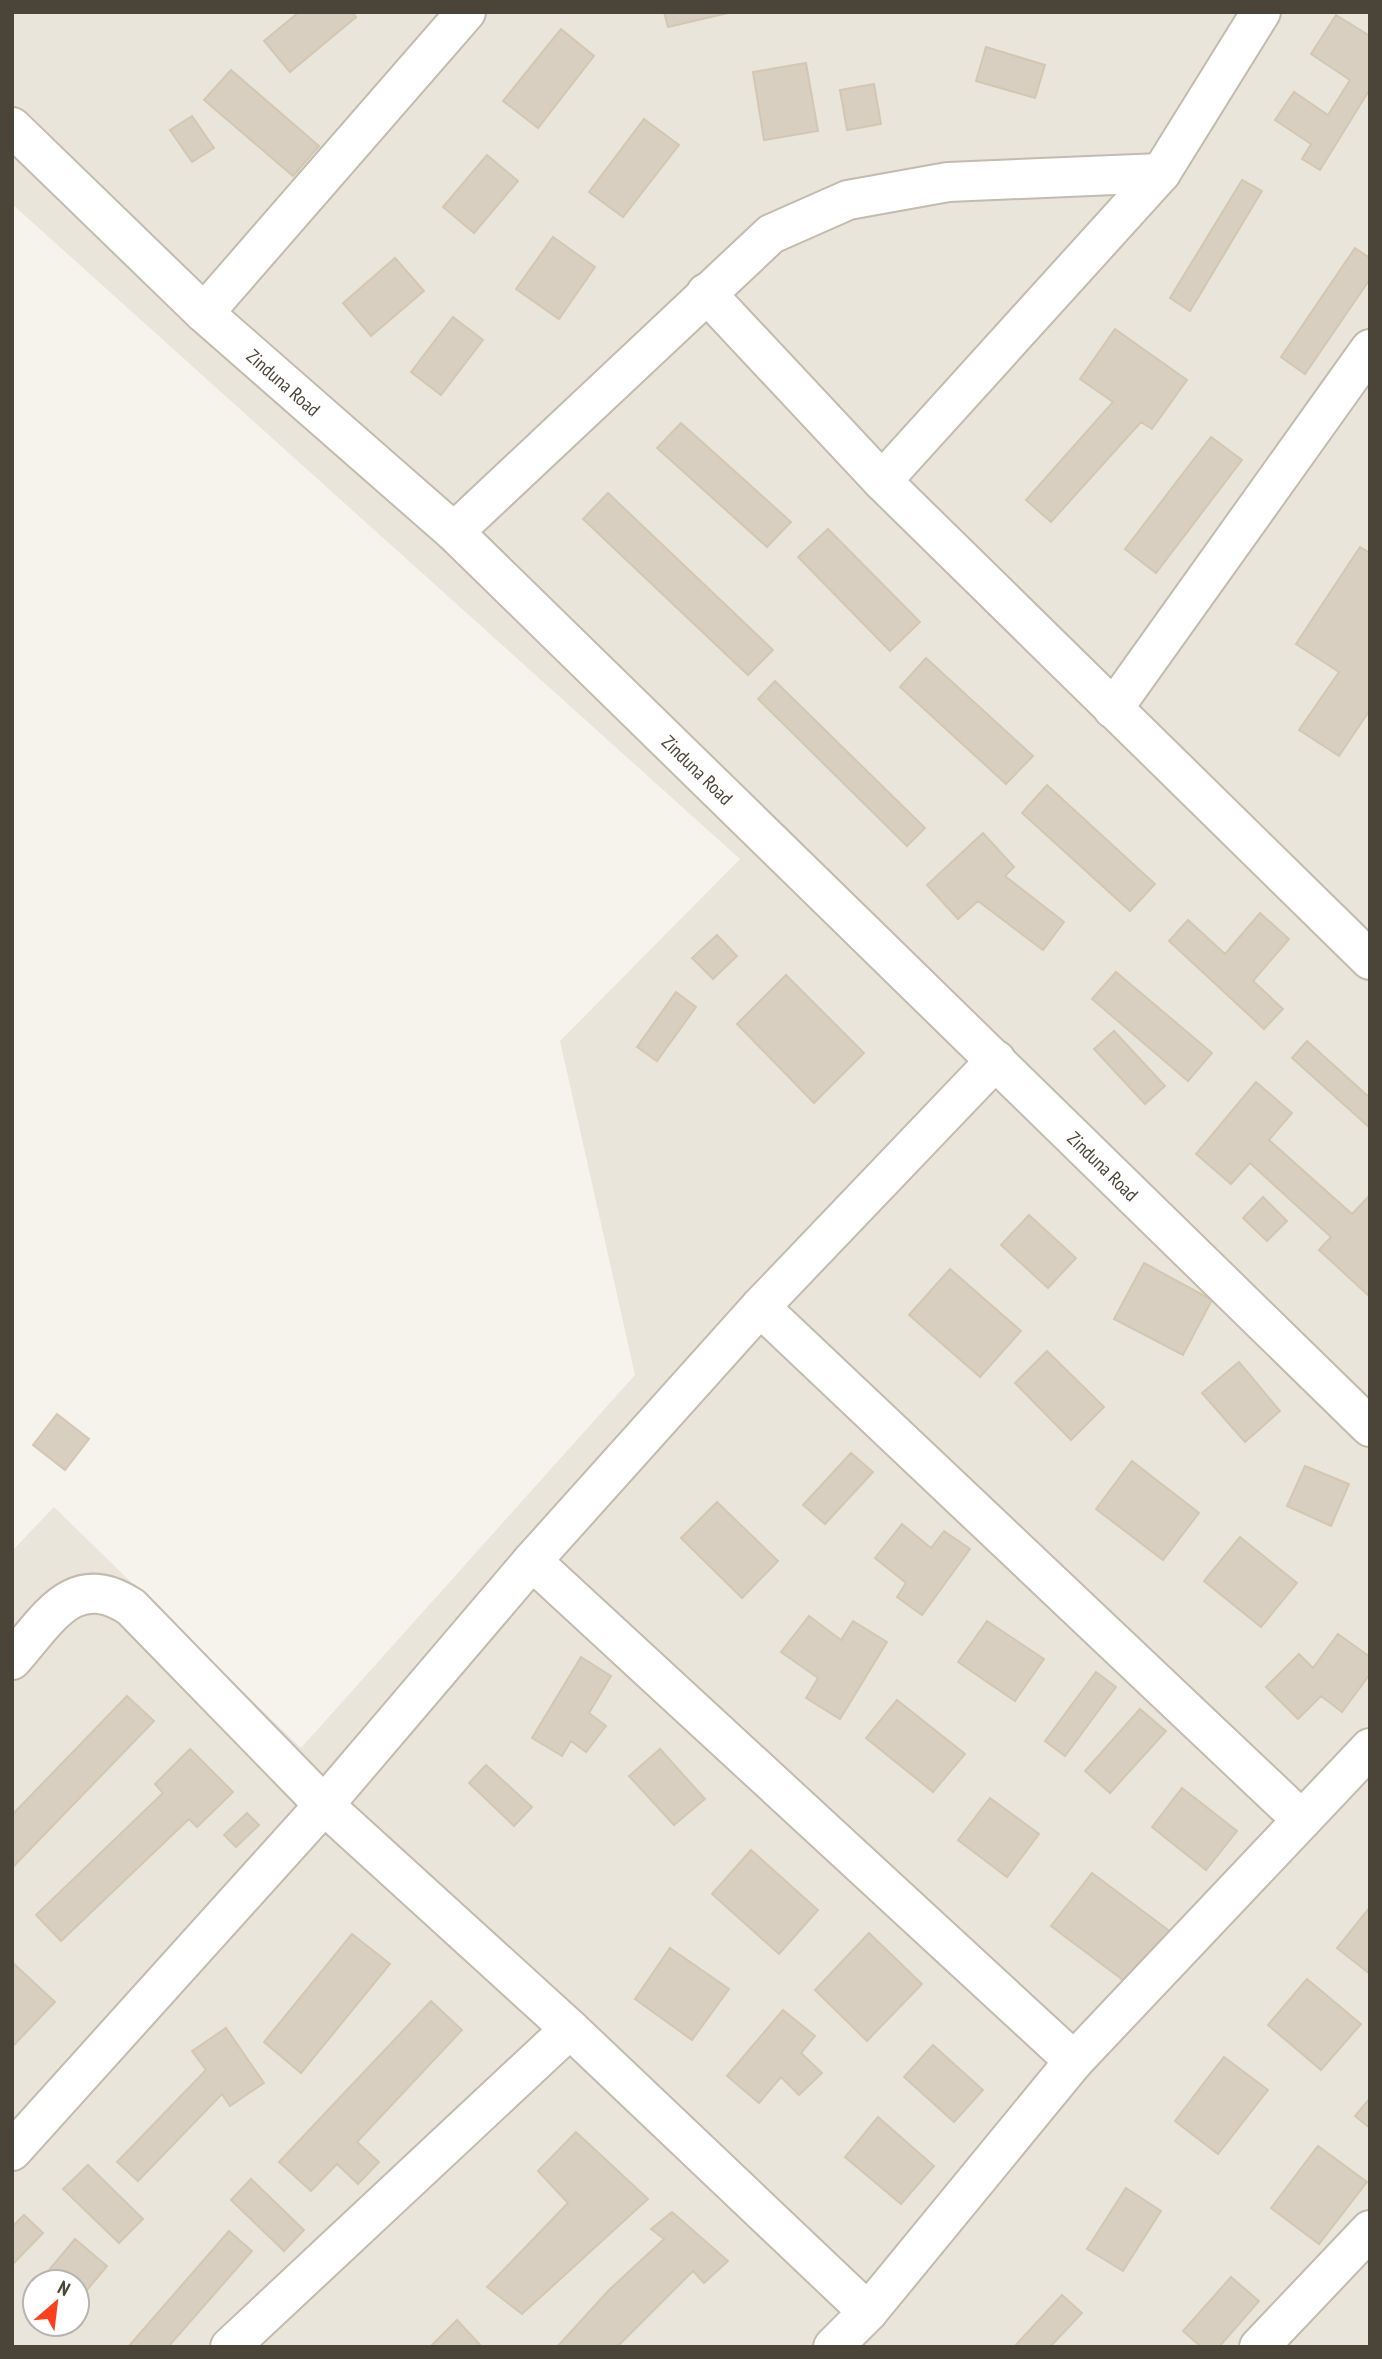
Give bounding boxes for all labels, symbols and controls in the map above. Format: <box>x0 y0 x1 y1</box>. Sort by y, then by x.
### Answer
street label: Zinduna Road <box>242 344 325 421</box>
street label: Zinduna Road <box>657 730 738 810</box>
street label: Zinduna Road <box>1062 1126 1143 1206</box>
north arrow <box>21 2268 91 2338</box>
text: N <box>54 2275 74 2301</box>

